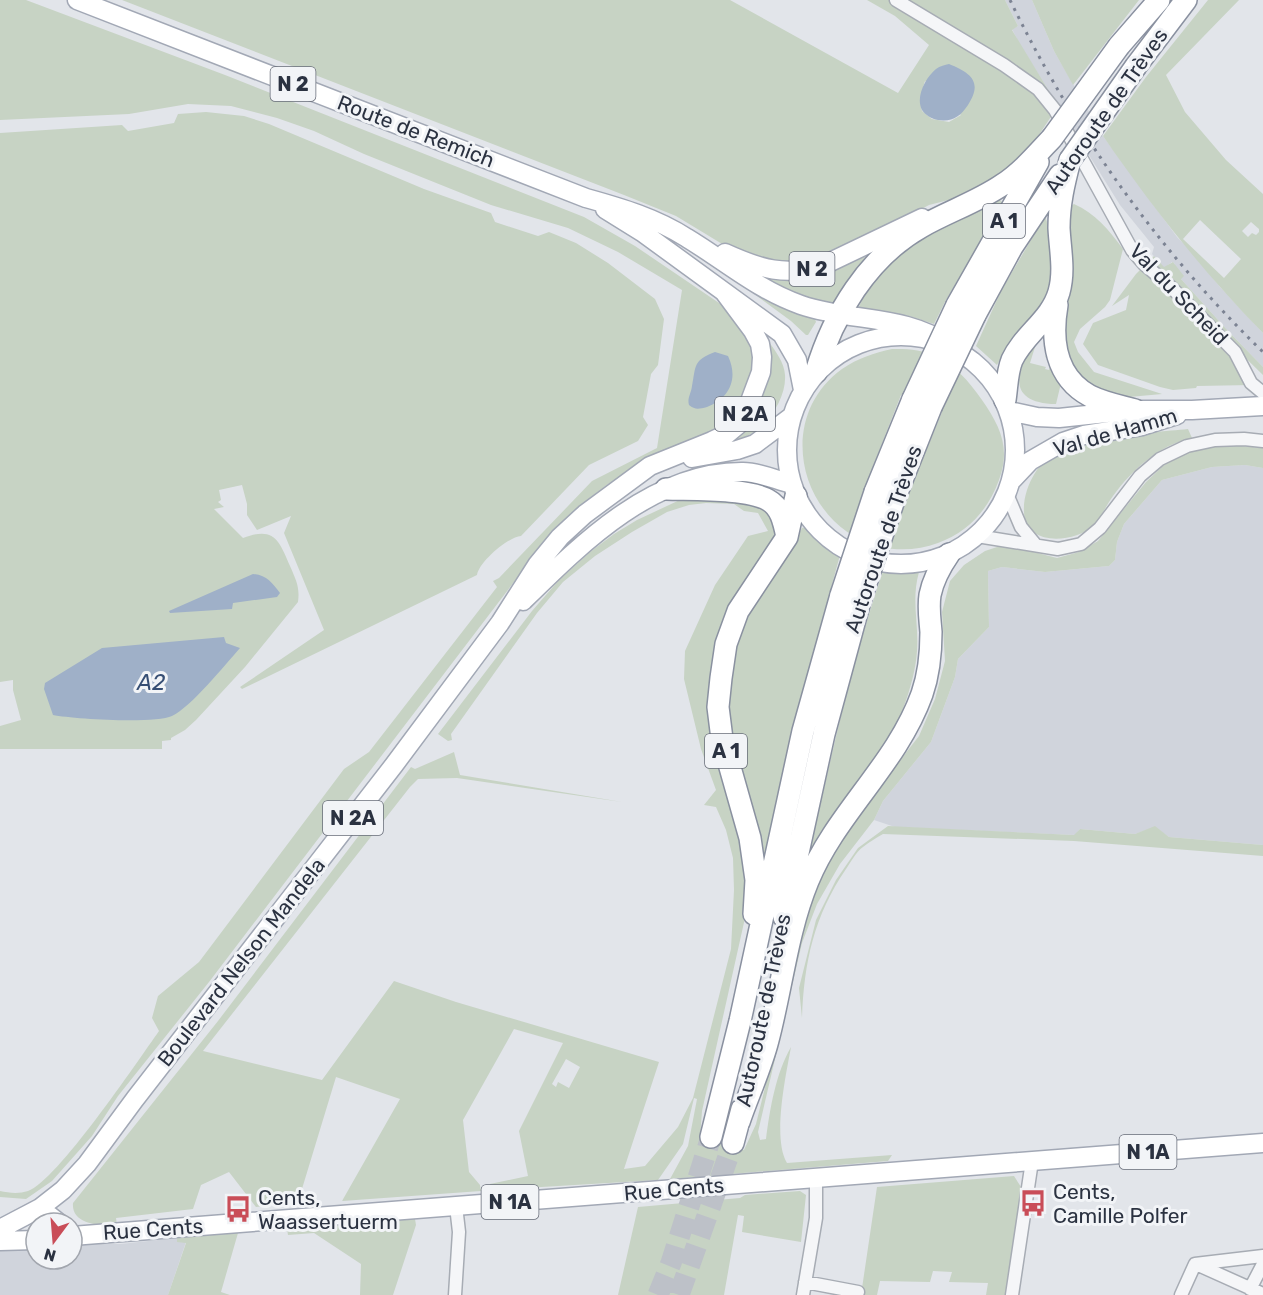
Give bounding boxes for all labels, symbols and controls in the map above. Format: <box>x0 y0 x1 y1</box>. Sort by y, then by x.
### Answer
street label: Autoroute de Trèves <box>1039 23 1173 199</box>
road number: N 2 <box>270 67 316 101</box>
street label: Route de Remich <box>334 90 498 172</box>
road number: A 1 <box>983 204 1025 238</box>
street label: Val du Scheid <box>1124 238 1234 350</box>
road number: N 2 <box>790 252 834 286</box>
road number: N 2A <box>715 397 775 431</box>
street label: Val de Hamm <box>1050 402 1180 462</box>
street label: Autoroute de Trèves <box>839 442 927 636</box>
water label: A2 <box>136 669 166 696</box>
road number: A 1 <box>705 734 747 768</box>
road number: N 2A <box>323 801 383 835</box>
street label: Boulevard Nelson Mandela <box>152 853 330 1071</box>
street label: Autoroute de Trèves <box>730 911 796 1109</box>
road number: N 1A <box>1120 1135 1176 1169</box>
street label: Rue Cents <box>623 1172 725 1206</box>
place label: Cents, Camille Polfer <box>1053 1179 1188 1228</box>
place label: Cents, Waassertuerm <box>258 1185 398 1234</box>
road number: N 1A <box>482 1185 538 1219</box>
bus stop icon: Cents, Camille Polfer <box>1018 1188 1048 1218</box>
bus stop icon: Cents, Waassertuerm <box>223 1194 253 1224</box>
north arrow <box>24 1211 84 1271</box>
street label: Rue Cents <box>102 1213 204 1245</box>
text: N <box>42 1244 58 1266</box>

